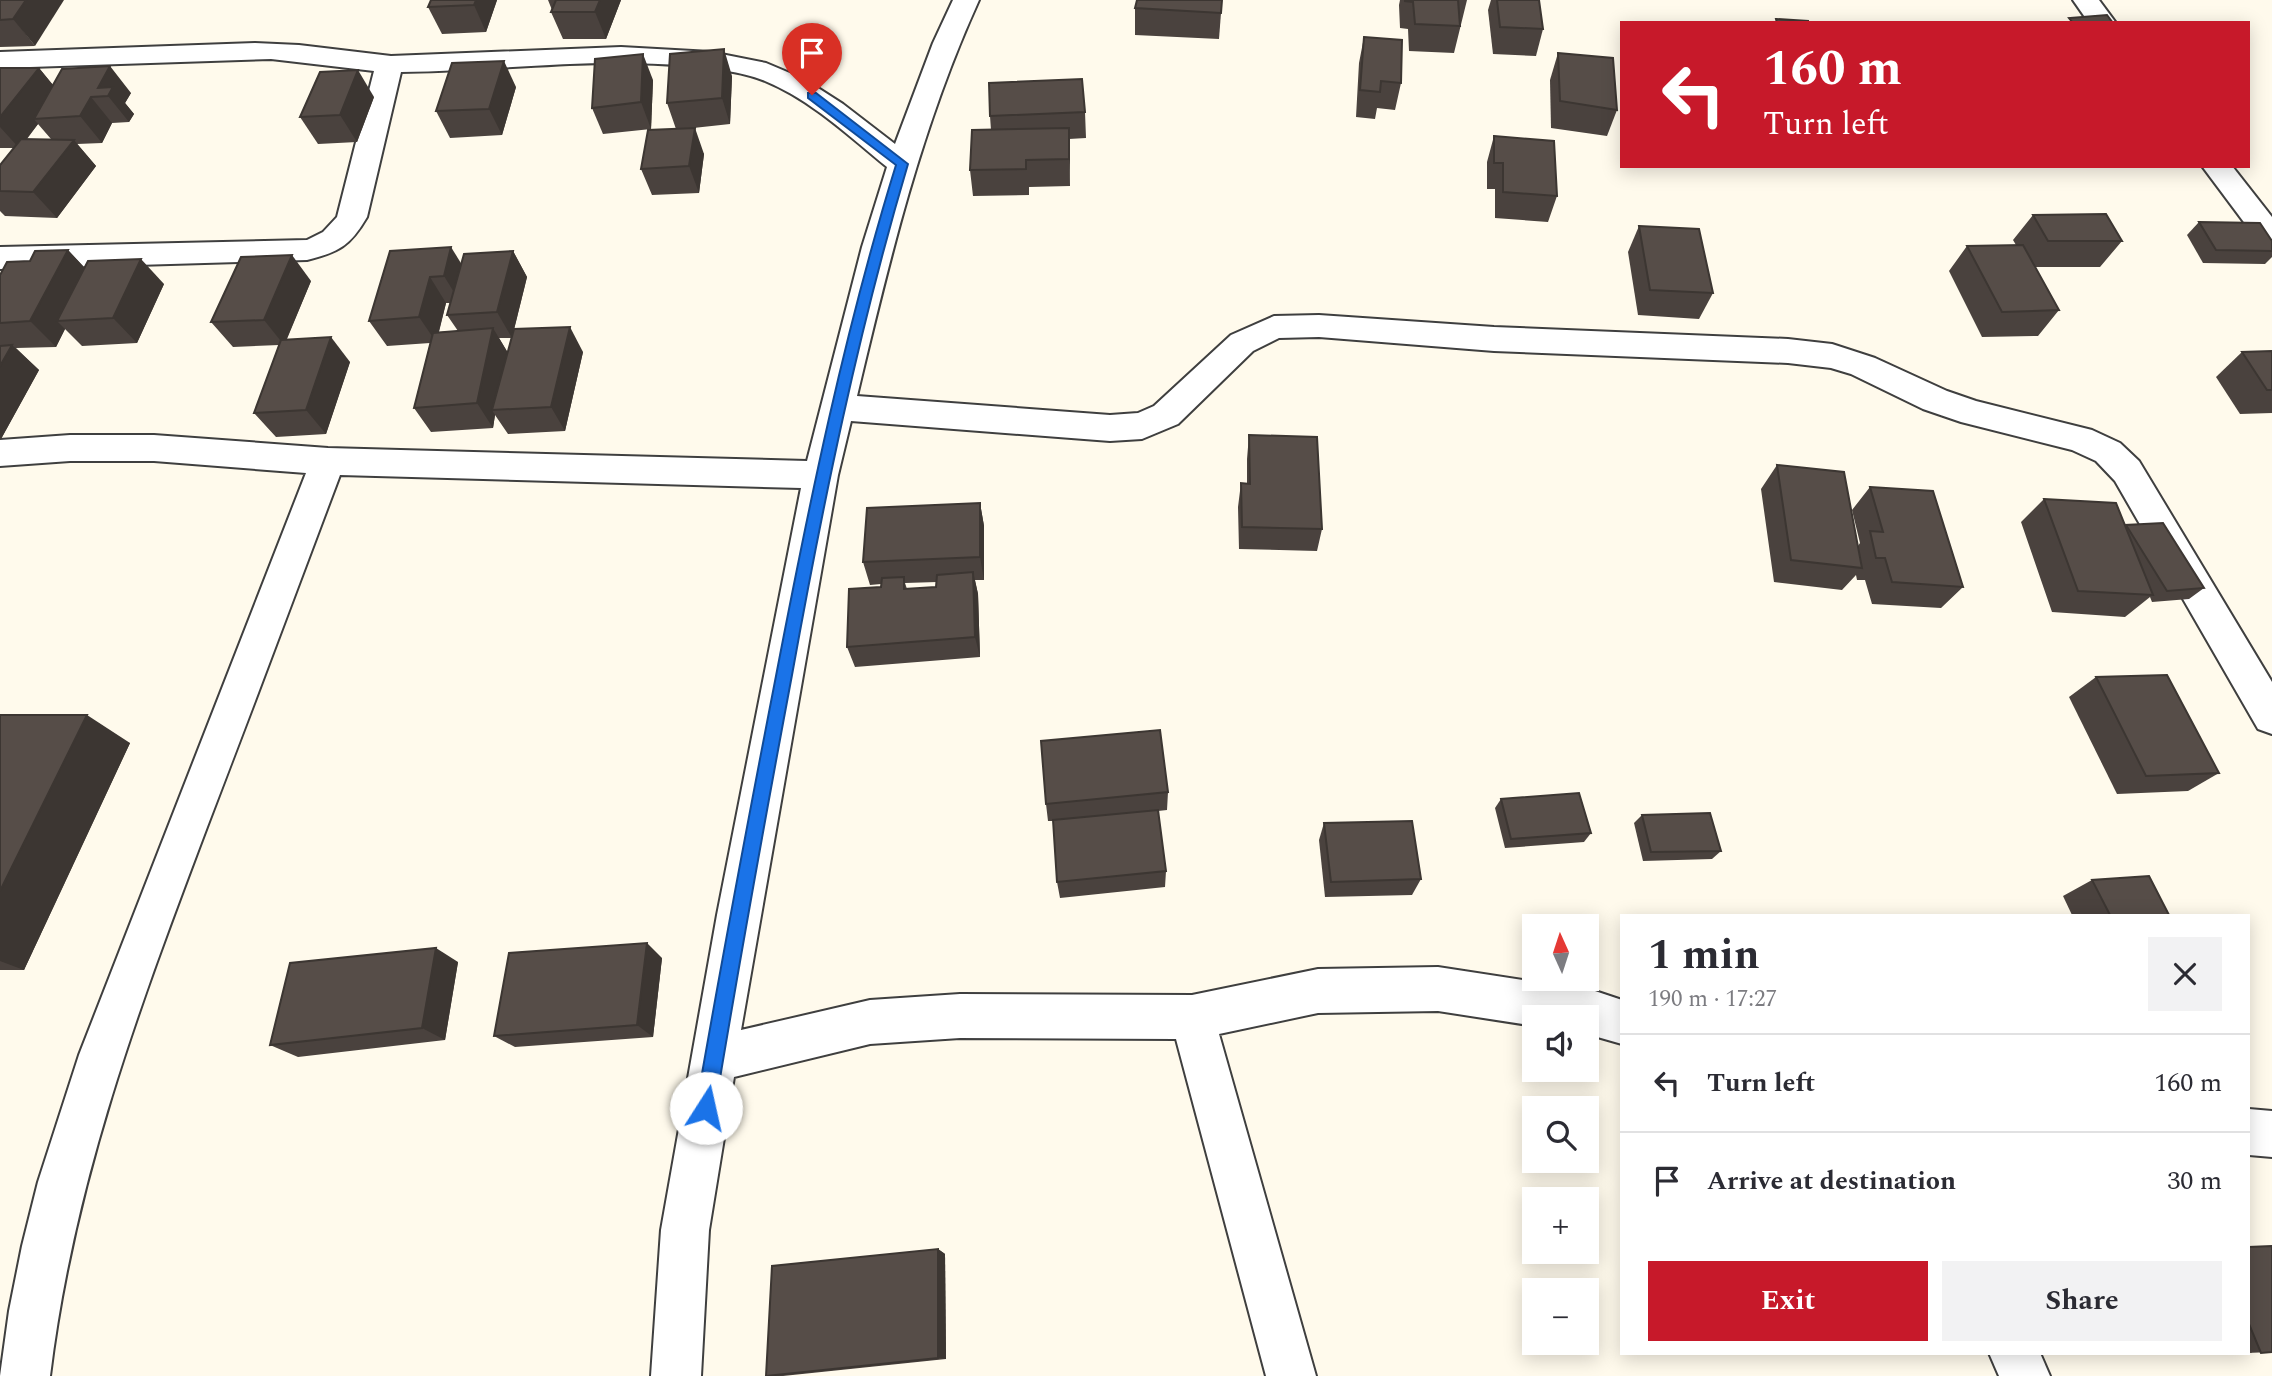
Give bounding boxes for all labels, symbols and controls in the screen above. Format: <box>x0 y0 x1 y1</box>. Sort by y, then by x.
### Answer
pin <box>782 23 842 95</box>
text: 160 m <box>1763 32 1902 107</box>
icon: arrive <box>793 34 831 72</box>
icon: left <box>1648 49 1739 140</box>
text: Turn left <box>1763 100 1889 149</box>
north arrow <box>1522 914 1600 990</box>
map controls <box>1522 914 1599 1355</box>
text: 1 min <box>1648 924 1760 987</box>
button: close <box>2148 937 2222 1011</box>
text: 190 m · 17:27 <box>1648 982 1777 1017</box>
button: sound <box>1522 1005 1599 1082</box>
text: Turn left <box>1707 1063 1815 1103</box>
text: 160 m <box>2154 1063 2222 1103</box>
icon: left <box>1648 1064 1686 1102</box>
position arrow <box>669 1071 743 1145</box>
button: search <box>1522 1096 1599 1173</box>
text: Arrive at destination <box>1707 1161 1956 1201</box>
text: 30 m <box>2167 1161 2222 1201</box>
icon: arrive <box>1648 1162 1686 1200</box>
button: + <box>1522 1187 1599 1264</box>
button: Exit <box>1648 1261 1928 1341</box>
button: Share <box>1942 1261 2222 1341</box>
button: − <box>1522 1278 1599 1355</box>

